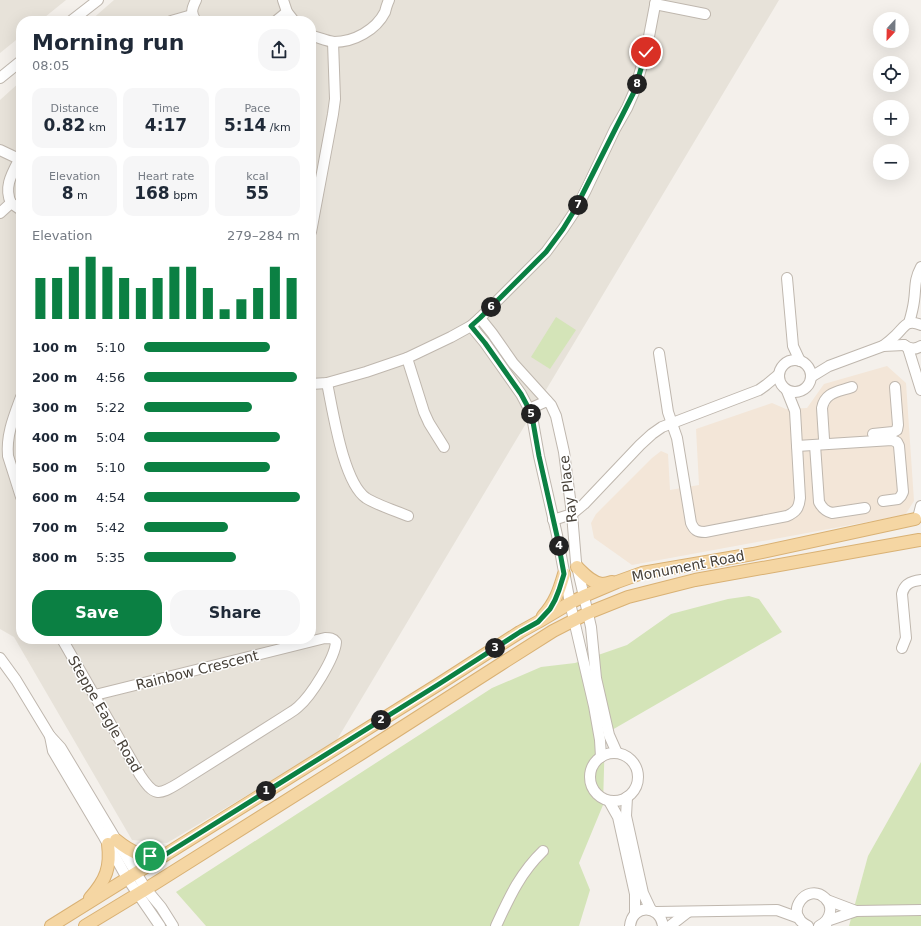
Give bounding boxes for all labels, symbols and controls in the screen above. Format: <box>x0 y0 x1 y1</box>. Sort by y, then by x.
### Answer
north arrow <box>873 12 909 48</box>
map controls <box>873 12 909 180</box>
button: share <box>258 29 300 71</box>
text: Morning run <box>32 30 184 55</box>
pin <box>629 35 663 69</box>
icon: check <box>635 41 657 63</box>
button: locate <box>873 56 909 92</box>
text: 08:05 <box>32 58 69 73</box>
pin: 8 <box>627 74 647 94</box>
text: 8 <box>633 77 641 90</box>
button: + <box>873 100 909 136</box>
text: Distance <box>51 102 99 115</box>
text: Time <box>153 102 179 115</box>
text: Pace <box>244 102 270 115</box>
text: 0.82 <box>43 115 85 135</box>
text: 4:17 <box>145 115 187 135</box>
text: 5:14 <box>224 115 266 135</box>
text: km <box>85 121 106 134</box>
text: /km <box>266 121 291 134</box>
button: − <box>873 144 909 180</box>
text: Elevation <box>49 170 100 183</box>
text: Heart rate <box>138 170 194 183</box>
text: kcal <box>246 170 268 183</box>
text: 8 <box>62 183 73 203</box>
text: 168 <box>134 183 170 203</box>
text: 55 <box>245 183 269 203</box>
text: m <box>73 189 88 202</box>
text: bpm <box>170 189 198 202</box>
pin: 7 <box>568 195 588 215</box>
text: 7 <box>574 198 582 211</box>
text: Elevation <box>32 228 92 243</box>
text: 279–284 m <box>227 228 300 243</box>
pin: 6 <box>481 297 501 317</box>
text: 6 <box>487 300 495 313</box>
text: 100 m <box>32 340 77 355</box>
text: 5:10 <box>96 340 125 355</box>
text: 200 m <box>32 370 77 385</box>
text: 4:56 <box>96 370 125 385</box>
text: 300 m <box>32 400 77 415</box>
text: 5:22 <box>96 400 125 415</box>
pin: 5 <box>521 404 541 424</box>
text: 5 <box>527 407 535 420</box>
text: 400 m <box>32 430 77 445</box>
text: 5:04 <box>96 430 125 445</box>
street label: Ray Place <box>556 454 580 524</box>
text: 500 m <box>32 460 77 475</box>
text: 5:10 <box>96 460 125 475</box>
text: 600 m <box>32 490 77 505</box>
text: 4:54 <box>96 490 125 505</box>
text: 700 m <box>32 520 77 535</box>
text: 5:42 <box>96 520 125 535</box>
pin: 4 <box>549 536 569 556</box>
text: 4 <box>555 539 563 552</box>
street label: Monument Road <box>630 547 746 585</box>
text: 800 m <box>32 550 77 565</box>
text: 5:35 <box>96 550 125 565</box>
button: Save <box>32 590 162 636</box>
button: Share <box>170 590 300 636</box>
pin: 3 <box>485 638 505 658</box>
text: 3 <box>491 641 499 654</box>
street label: Rainbow Crescent <box>134 647 261 693</box>
street label: Steppe Eagle Road <box>65 653 145 775</box>
pin: 2 <box>371 710 391 730</box>
text: 2 <box>377 713 385 726</box>
pin: 1 <box>256 781 276 801</box>
text: 1 <box>262 784 270 797</box>
pin <box>133 839 167 873</box>
icon: arrive <box>139 845 161 867</box>

